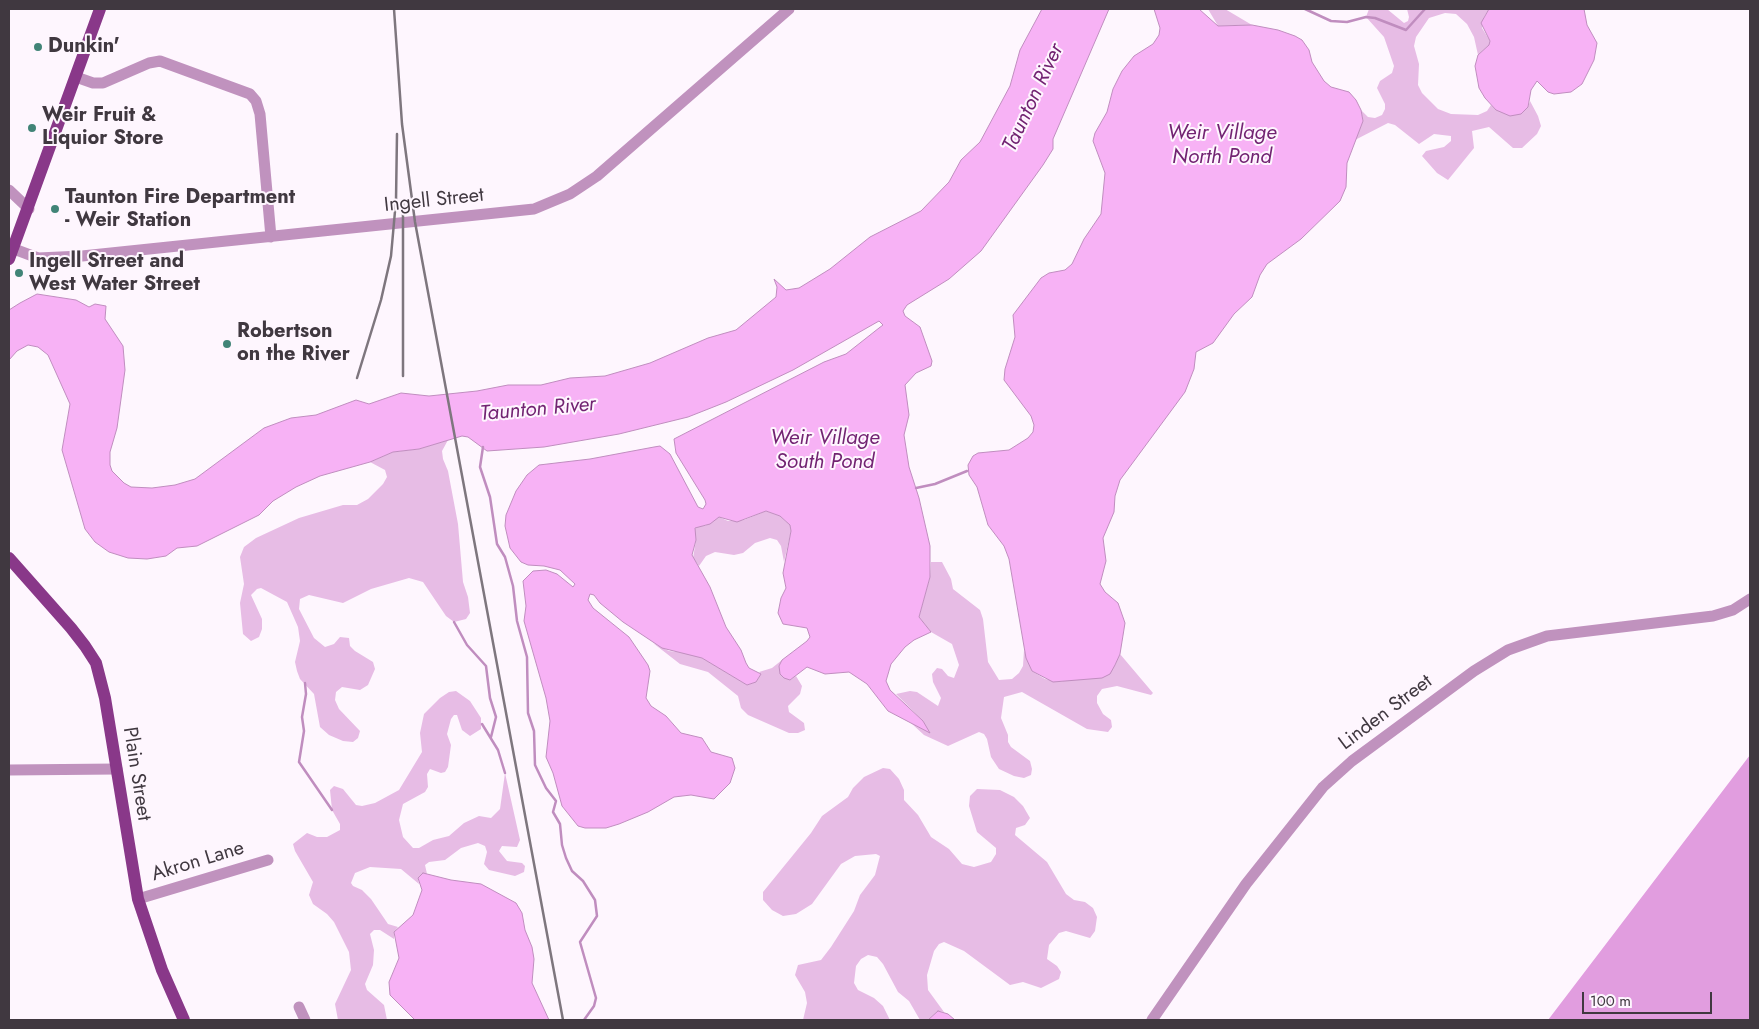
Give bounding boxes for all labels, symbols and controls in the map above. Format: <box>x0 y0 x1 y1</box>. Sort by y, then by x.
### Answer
place label: Dunkin' <box>48 35 120 59</box>
water label: Taunton River <box>998 40 1070 156</box>
marker: Dunkin' <box>32 41 44 53</box>
place label: Weir Fruit & Liquior Store <box>42 104 163 151</box>
water label: Weir Village North Pond <box>1167 121 1277 171</box>
marker: Weir Fruit & Liquior Store <box>26 122 38 134</box>
street label: Ingell Street <box>383 184 485 218</box>
place label: Taunton Fire Department - Weir Station <box>65 186 295 233</box>
marker: Taunton Fire Department - Weir Station <box>49 203 61 215</box>
place label: Ingell Street and West Water Street <box>29 250 200 297</box>
marker: Ingell Street and West Water Street <box>13 267 25 279</box>
place label: Robertson on the River <box>237 320 350 367</box>
marker: Robertson on the River <box>221 338 233 350</box>
water label: Taunton River <box>479 392 597 428</box>
water label: Weir Village South Pond <box>770 426 880 476</box>
street label: Linden Street <box>1335 670 1437 756</box>
street label: Plain Street <box>117 725 155 823</box>
street label: Akron Lane <box>149 837 247 887</box>
scale bar <box>1584 982 1714 1014</box>
text: 100 m <box>1590 990 1631 1012</box>

